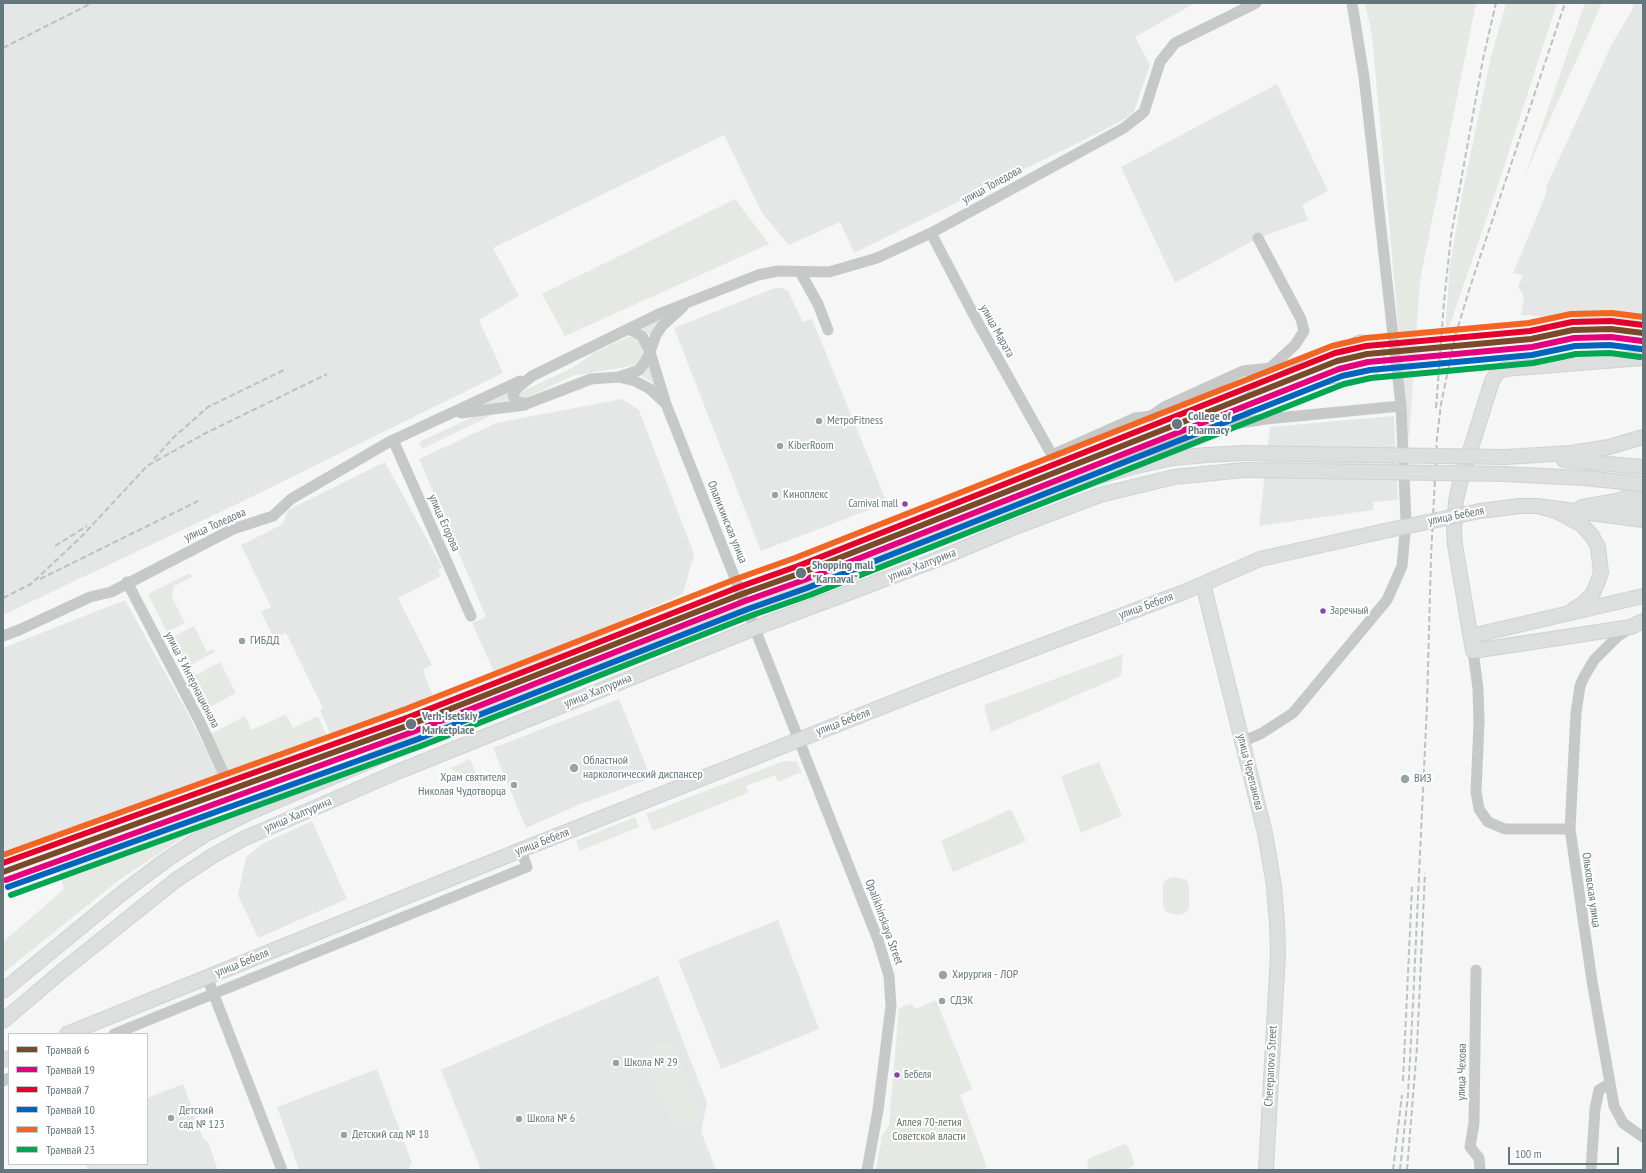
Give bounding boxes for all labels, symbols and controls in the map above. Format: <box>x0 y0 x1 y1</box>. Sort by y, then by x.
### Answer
street label: улица Толедова <box>960 163 1024 207</box>
street label: улица Марата <box>977 302 1017 360</box>
place label: College of Pharmacy <box>1188 410 1231 438</box>
place label: МетроFitness <box>827 414 883 428</box>
marker: МетроFitness <box>814 416 824 426</box>
marker: College of Pharmacy <box>1170 417 1184 431</box>
place label: KiberRoom <box>788 439 833 453</box>
marker: KiberRoom <box>775 441 785 451</box>
street label: Опалихинская улица <box>704 479 750 565</box>
place label: Киноплекс <box>783 488 828 502</box>
marker: Киноплекс <box>770 490 780 500</box>
street label: улица Егорова <box>425 492 463 554</box>
place label: Carnival mall <box>848 497 898 511</box>
marker: Carnival mall <box>900 499 910 509</box>
street label: улица Бебеля <box>1427 504 1485 528</box>
street label: улица Толедова <box>182 505 248 545</box>
street label: улица Халтурина <box>886 545 958 585</box>
place label: Shopping mall "Karnaval" <box>812 559 873 587</box>
marker: Shopping mall "Karnaval" <box>794 566 808 580</box>
street label: улица Бебеля <box>1117 589 1175 623</box>
place label: Заречный <box>1330 604 1368 618</box>
marker: Заречный <box>1318 606 1328 616</box>
street label: улица 3 Интернационала <box>161 629 223 731</box>
place label: ГИБДД <box>250 634 279 648</box>
marker: ГИБДД <box>237 636 247 646</box>
street label: улица Халтурина <box>562 671 634 711</box>
street label: улица Бебеля <box>814 705 872 739</box>
place label: Verh-Isetskiy Marketplace <box>422 710 477 738</box>
marker: Verh-Isetskiy Marketplace <box>404 717 418 731</box>
street label: улица Черепанова <box>1234 732 1266 812</box>
place label: Областной наркологический диспансер <box>583 754 703 782</box>
marker: Областной наркологический диспансер <box>568 762 580 774</box>
place label: Храм святителя Николая Чудотворца <box>418 771 506 799</box>
place label: ВИЗ <box>1414 772 1431 786</box>
marker: ВИЗ <box>1399 773 1411 785</box>
marker: Храм святителя Николая Чудотворца <box>509 780 519 790</box>
street label: улица Халтурина <box>262 794 334 836</box>
street label: улица Бебеля <box>513 825 571 859</box>
street label: Ольховская улица <box>1579 852 1603 928</box>
street label: Opalikhinskaya Street <box>862 877 906 967</box>
street label: улица Бебеля <box>213 946 271 980</box>
place label: Хирургия - ЛОР <box>952 968 1018 982</box>
marker: Хирургия - ЛОР <box>937 969 949 981</box>
place label: СДЭК <box>950 994 973 1008</box>
marker: СДЭК <box>937 996 947 1006</box>
street label: Cherepanova Street <box>1262 1025 1280 1107</box>
legend <box>8 1033 148 1165</box>
text: Трамвай 6 <box>46 1042 89 1057</box>
street label: улица Чехова <box>1454 1043 1470 1101</box>
place label: Школа № 29 <box>624 1056 678 1070</box>
marker: Школа № 29 <box>611 1058 621 1068</box>
text: Трамвай 19 <box>46 1062 95 1077</box>
place label: Бебеля <box>904 1068 931 1082</box>
marker: Бебеля <box>892 1070 902 1080</box>
text: Трамвай 7 <box>46 1082 89 1097</box>
text: Трамвай 10 <box>46 1102 95 1117</box>
place label: Детский сад № 123 <box>179 1104 225 1132</box>
place label: Школа № 6 <box>527 1112 575 1126</box>
marker: Детский сад № 123 <box>166 1113 176 1123</box>
marker: Школа № 6 <box>514 1114 524 1124</box>
park label: Аллея 70-летия Советской власти <box>892 1116 966 1144</box>
text: Трамвай 13 <box>46 1122 95 1137</box>
place label: Детский сад № 18 <box>352 1128 429 1142</box>
marker: Детский сад № 18 <box>339 1130 349 1140</box>
scale bar <box>1510 1139 1621 1165</box>
text: Трамвай 23 <box>46 1142 95 1157</box>
text: 100 m <box>1515 1146 1542 1161</box>

